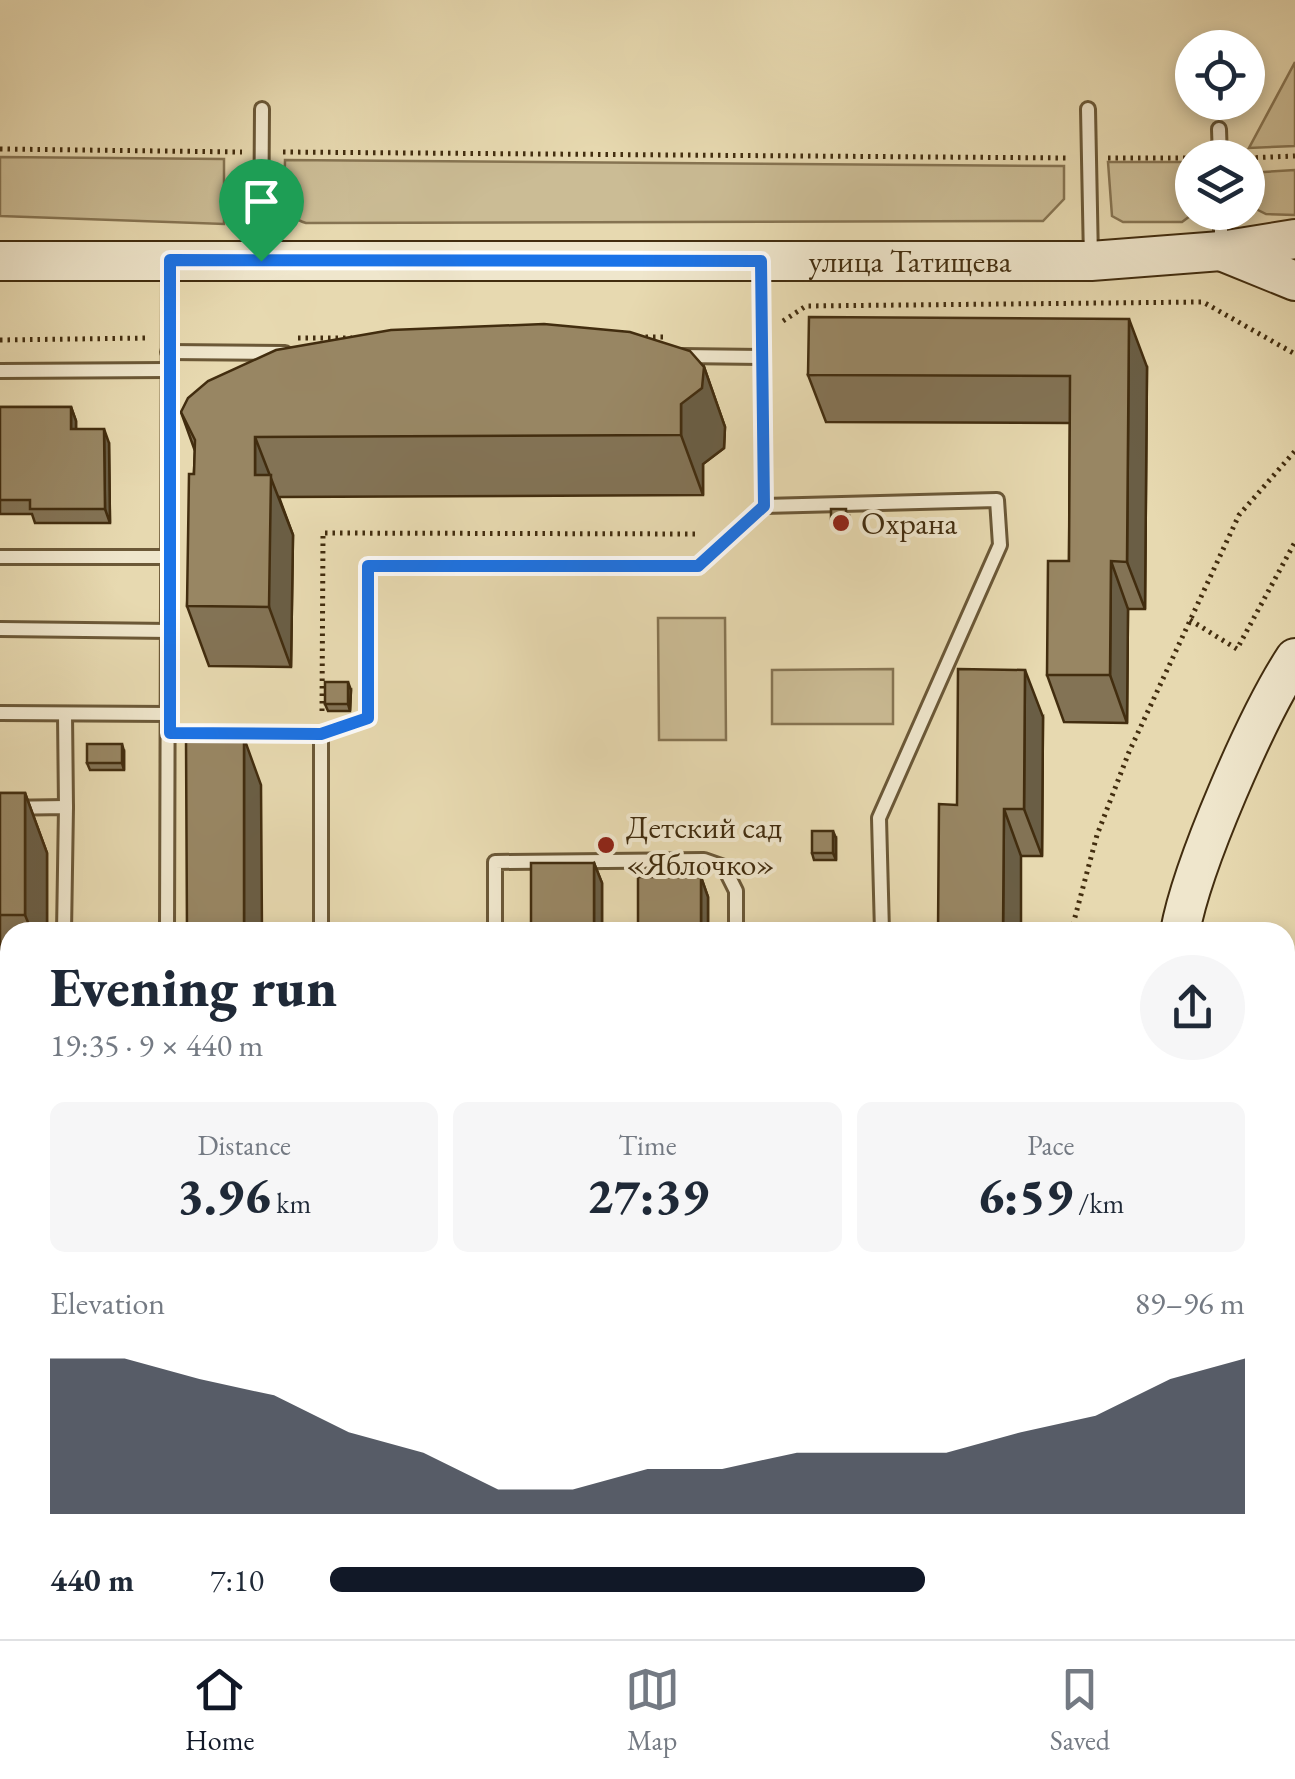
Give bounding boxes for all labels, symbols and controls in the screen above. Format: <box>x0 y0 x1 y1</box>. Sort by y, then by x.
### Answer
map controls <box>1175 30 1265 230</box>
button: locate <box>1175 30 1265 120</box>
button: layers <box>1175 140 1265 230</box>
pin <box>219 159 304 262</box>
icon: arrive <box>234 174 289 229</box>
street label: улица Татищева <box>808 240 1012 282</box>
place label: Охрана <box>861 502 958 544</box>
marker: Охрана <box>830 512 852 534</box>
place label: Детский сад «Яблочко» <box>626 806 783 885</box>
marker: Детский сад «Яблочко» <box>595 834 617 856</box>
text: Evening run <box>50 951 337 1022</box>
button: share <box>1140 955 1245 1060</box>
text: 19:35 · 9 × 440 m <box>50 1024 263 1066</box>
text: Distance <box>197 1127 291 1163</box>
text: Time <box>618 1127 677 1163</box>
text: Pace <box>1027 1127 1074 1163</box>
text: 3.96 <box>177 1163 271 1228</box>
text: 27:39 <box>586 1163 709 1228</box>
text: 6:59 <box>977 1163 1073 1228</box>
text: km <box>271 1185 311 1221</box>
text: /km <box>1073 1185 1124 1221</box>
text: Elevation <box>50 1282 165 1324</box>
text: 89–96 m <box>1135 1282 1245 1324</box>
text: 440 m <box>50 1559 134 1601</box>
text: 7:10 <box>210 1559 264 1601</box>
tab: Home <box>185 1662 254 1758</box>
tab: Map <box>625 1662 680 1758</box>
tab: Saved <box>1050 1662 1110 1758</box>

